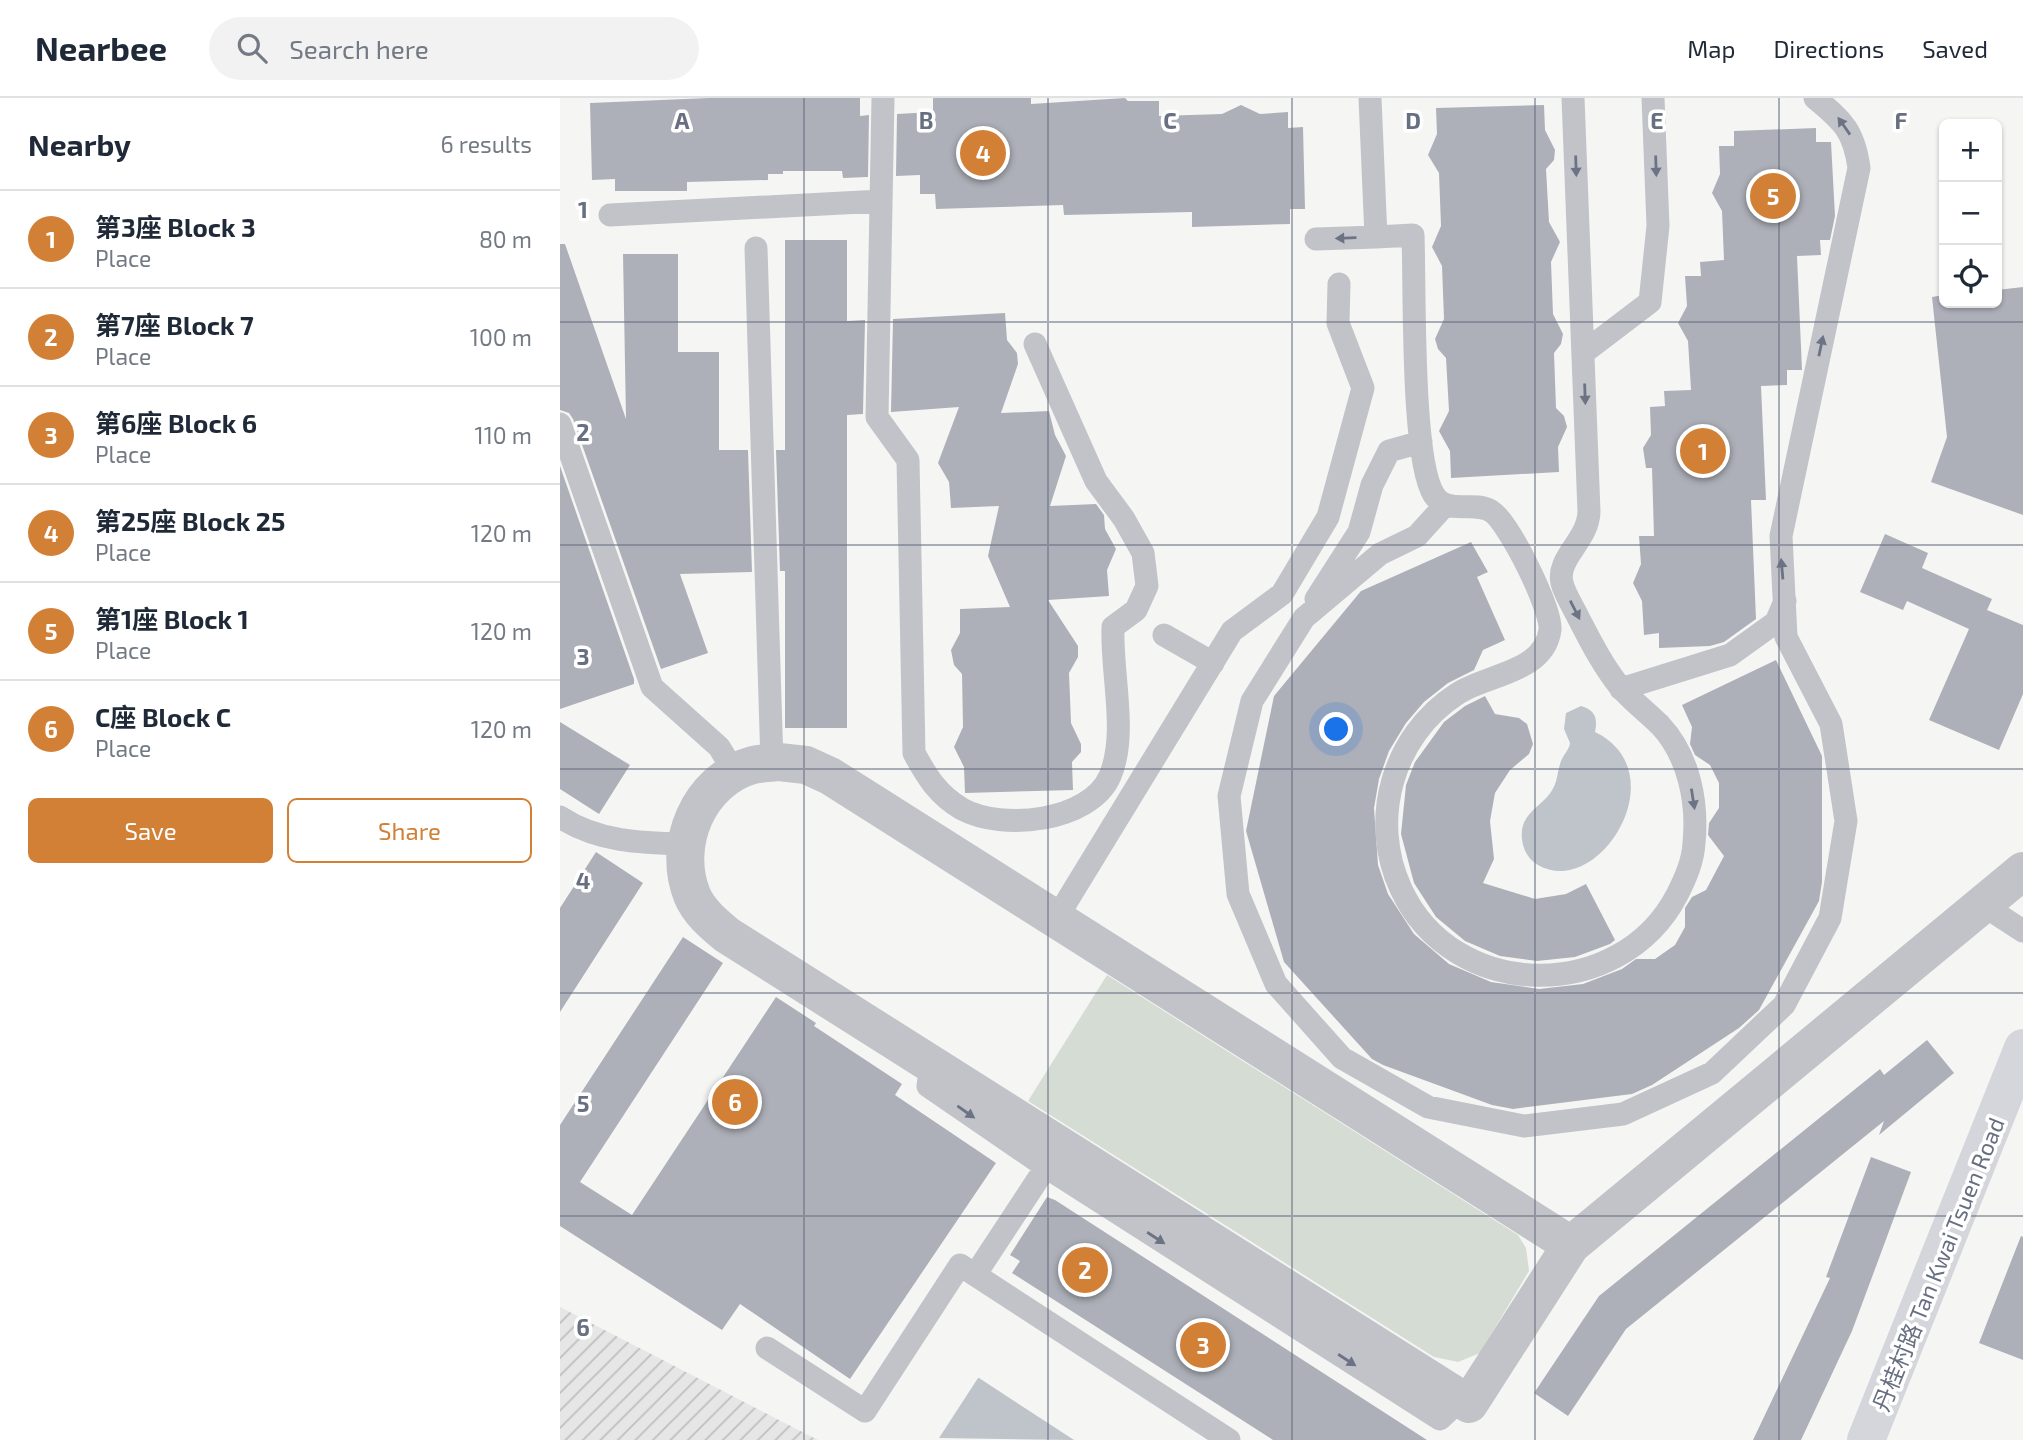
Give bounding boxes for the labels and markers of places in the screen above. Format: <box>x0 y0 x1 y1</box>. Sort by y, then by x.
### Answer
pin: 4 <box>960 127 1006 179</box>
pin: 5 <box>1750 170 1796 222</box>
pin: 1 <box>1680 425 1726 477</box>
pin: 6 <box>712 1076 758 1128</box>
pin: 2 <box>1062 1244 1108 1296</box>
pin: 3 <box>1180 1319 1226 1371</box>

